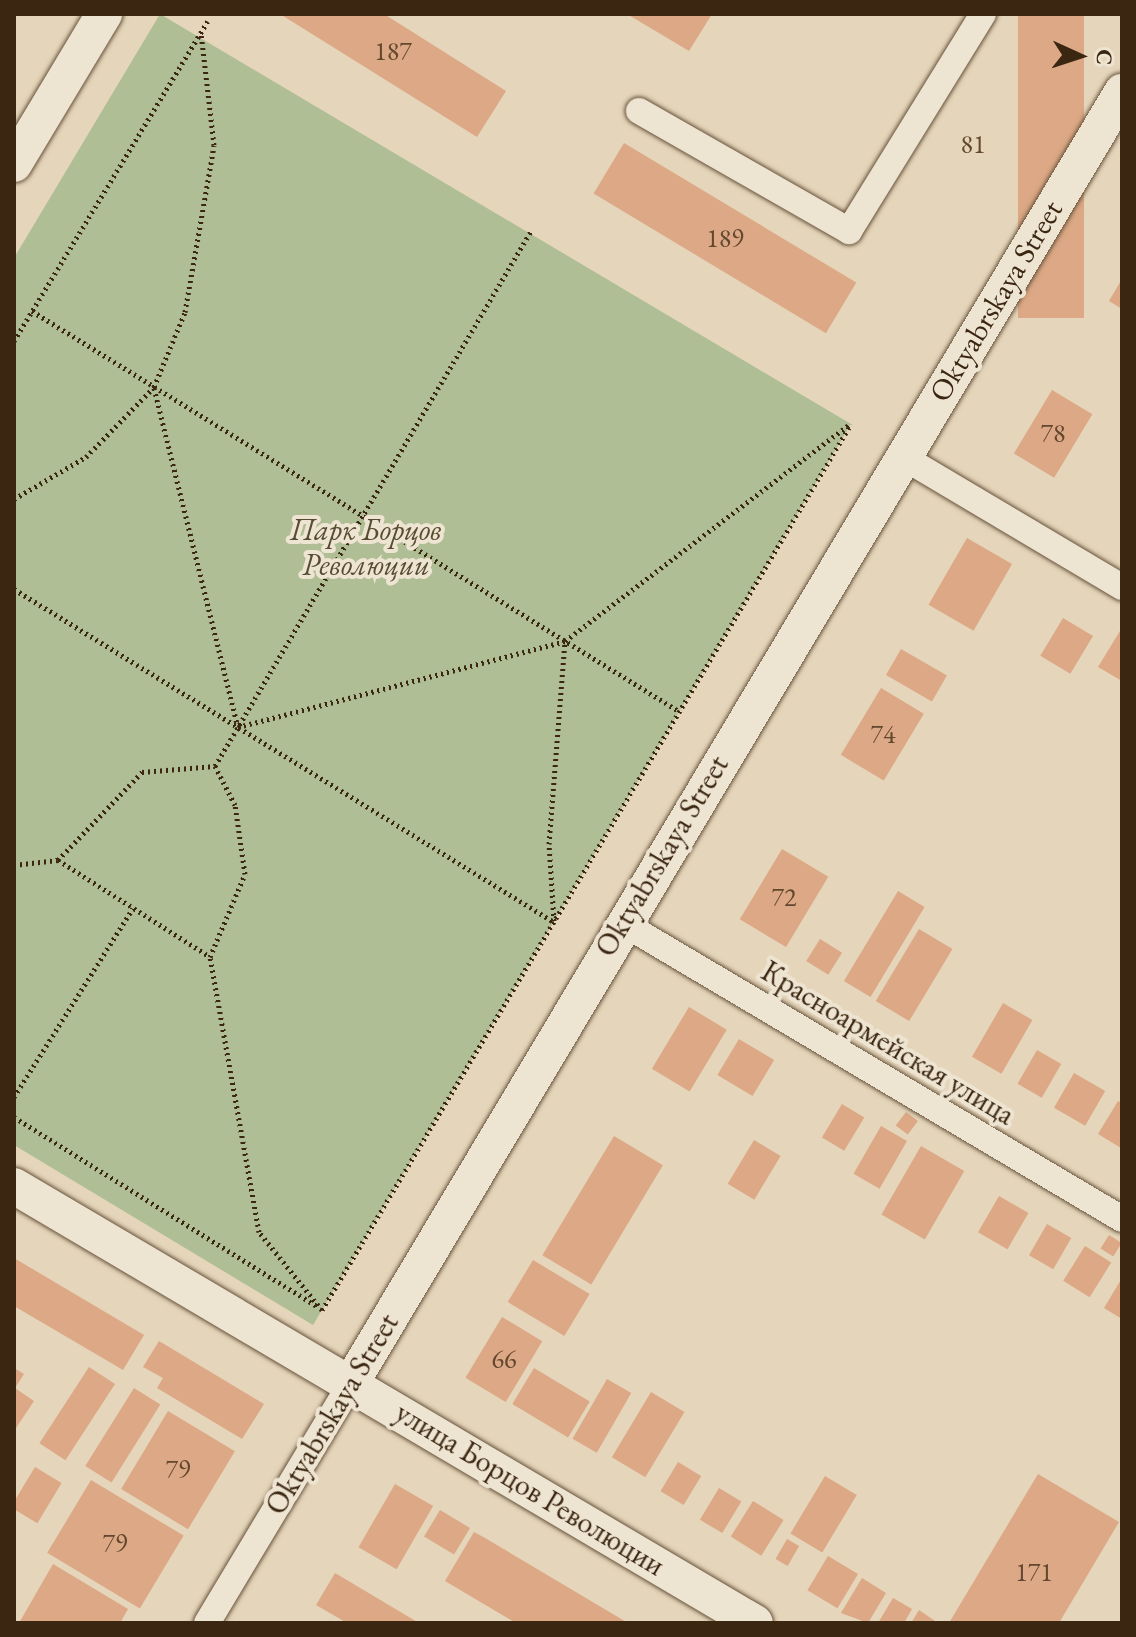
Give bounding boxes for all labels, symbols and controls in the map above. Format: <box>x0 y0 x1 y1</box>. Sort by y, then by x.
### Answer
north arrow <box>1040 16 1120 96</box>
house number: 187 <box>374 36 412 68</box>
text: С <box>1090 49 1119 66</box>
house number: 81 <box>961 129 985 161</box>
street label: Oktyabrskaya Street <box>922 194 1070 408</box>
house number: 189 <box>706 223 744 255</box>
house number: 78 <box>1041 418 1065 450</box>
park label: Парк Борцов Революции <box>290 512 442 582</box>
house number: 74 <box>871 719 895 751</box>
street label: Oktyabrskaya Street <box>588 749 736 963</box>
house number: 72 <box>772 882 796 914</box>
street label: Красноармейская улица <box>755 953 1021 1133</box>
street label: Oktyabrskaya Street <box>258 1307 406 1521</box>
house number: 66 <box>492 1344 516 1376</box>
street label: улица Борцов Революции <box>389 1394 671 1584</box>
house number: 79 <box>166 1454 190 1486</box>
house number: 79 <box>103 1528 127 1560</box>
house number: 171 <box>1015 1557 1053 1589</box>

